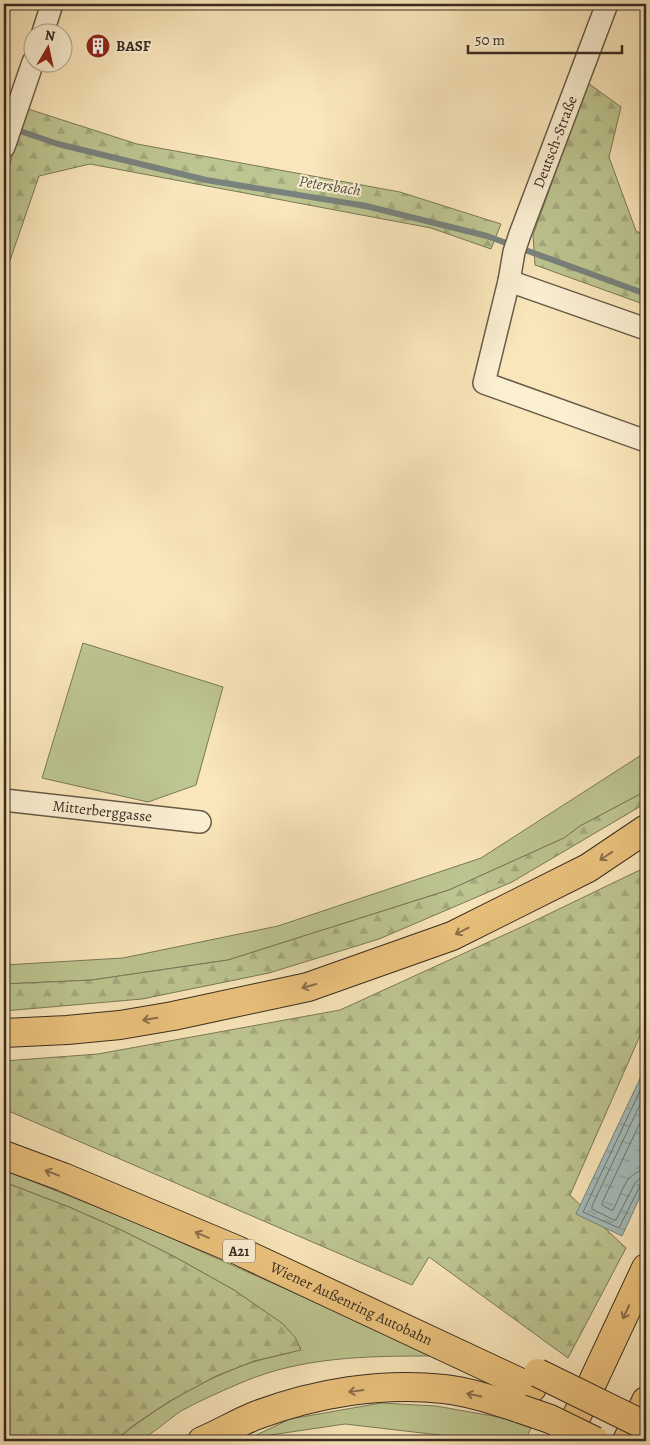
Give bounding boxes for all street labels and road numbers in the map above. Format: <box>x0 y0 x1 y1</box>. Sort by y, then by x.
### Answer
street label: Deutsch-Straße <box>528 93 582 191</box>
street label: Mitterberggasse <box>52 796 153 827</box>
road number: A21 <box>223 1240 255 1262</box>
street label: Wiener Außenring Autobahn <box>266 1257 436 1350</box>

